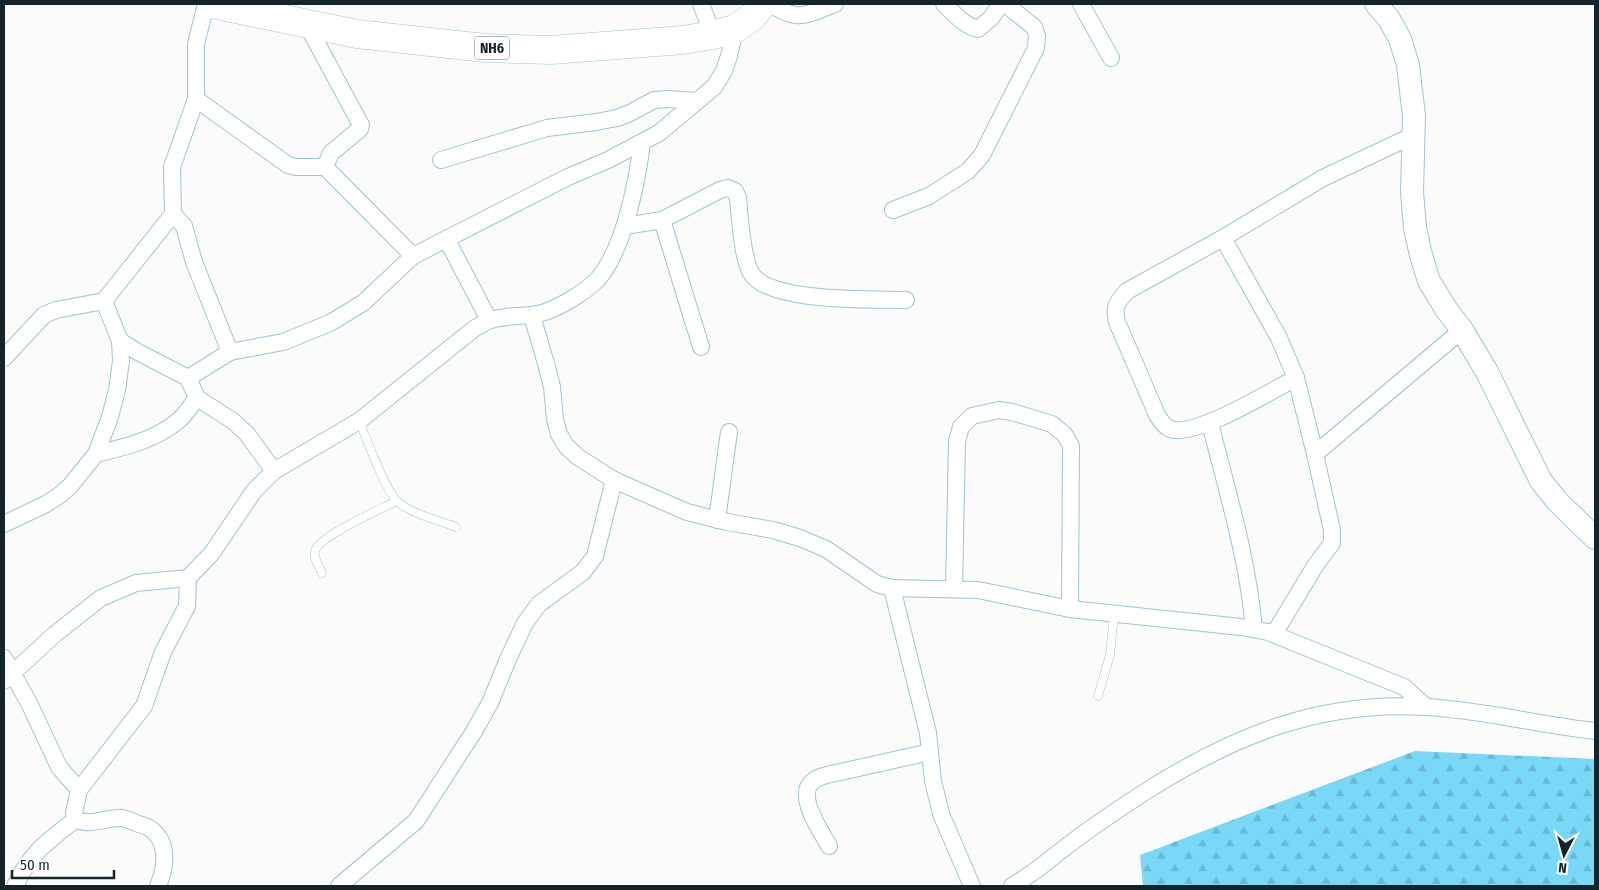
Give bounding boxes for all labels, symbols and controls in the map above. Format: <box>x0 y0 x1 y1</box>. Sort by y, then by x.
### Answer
road number: NH6 <box>474 36 510 59</box>
north arrow <box>1539 830 1589 880</box>
scale bar <box>12 848 115 880</box>
text: 50 m <box>20 856 50 874</box>
text: N <box>1558 859 1568 876</box>

